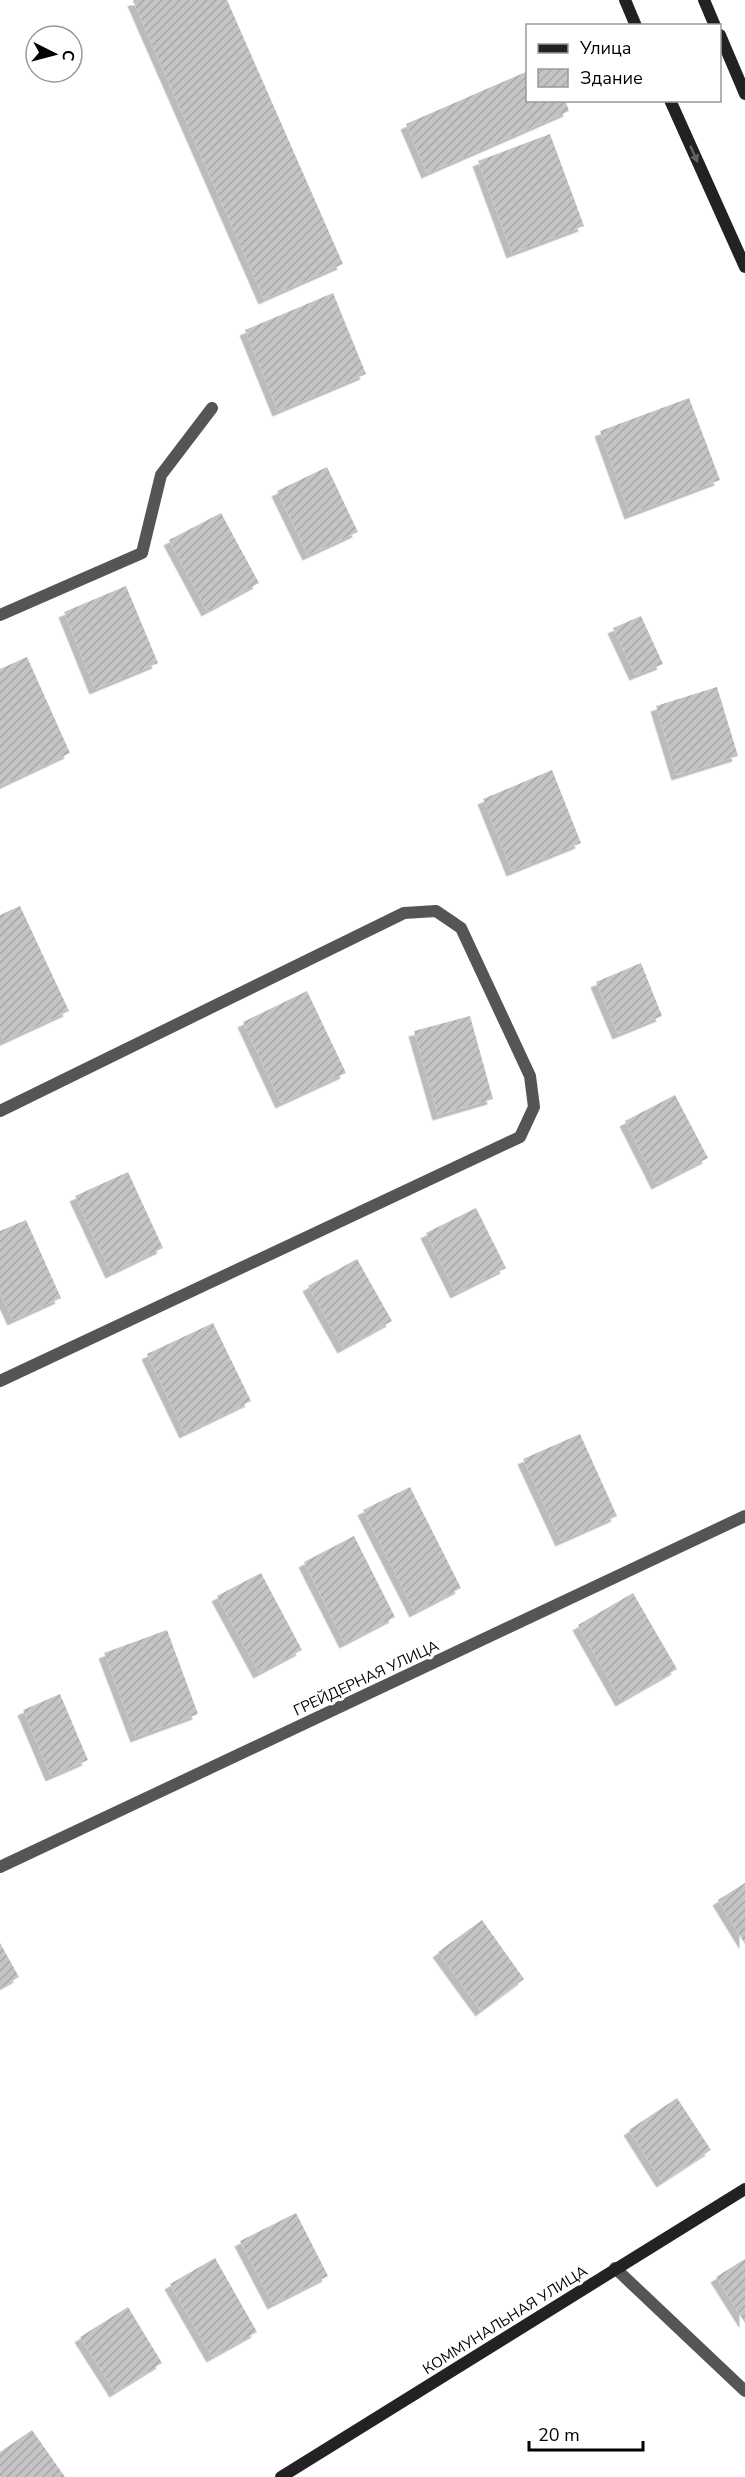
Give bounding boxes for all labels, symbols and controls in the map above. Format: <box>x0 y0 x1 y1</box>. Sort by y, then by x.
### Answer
north arrow <box>24 24 84 84</box>
legend <box>526 24 721 102</box>
text: Улица <box>579 36 631 60</box>
text: С <box>56 49 79 62</box>
text: Здание <box>580 66 643 90</box>
one-way arrow <box>689 145 699 163</box>
street label: ГРЕЙДЕРНАЯ УЛИЦА <box>290 1635 442 1721</box>
street label: КОММУНАЛЬНАЯ УЛИЦА <box>419 2261 591 2379</box>
scale bar <box>529 2414 643 2452</box>
text: 20 m <box>538 2423 580 2447</box>

